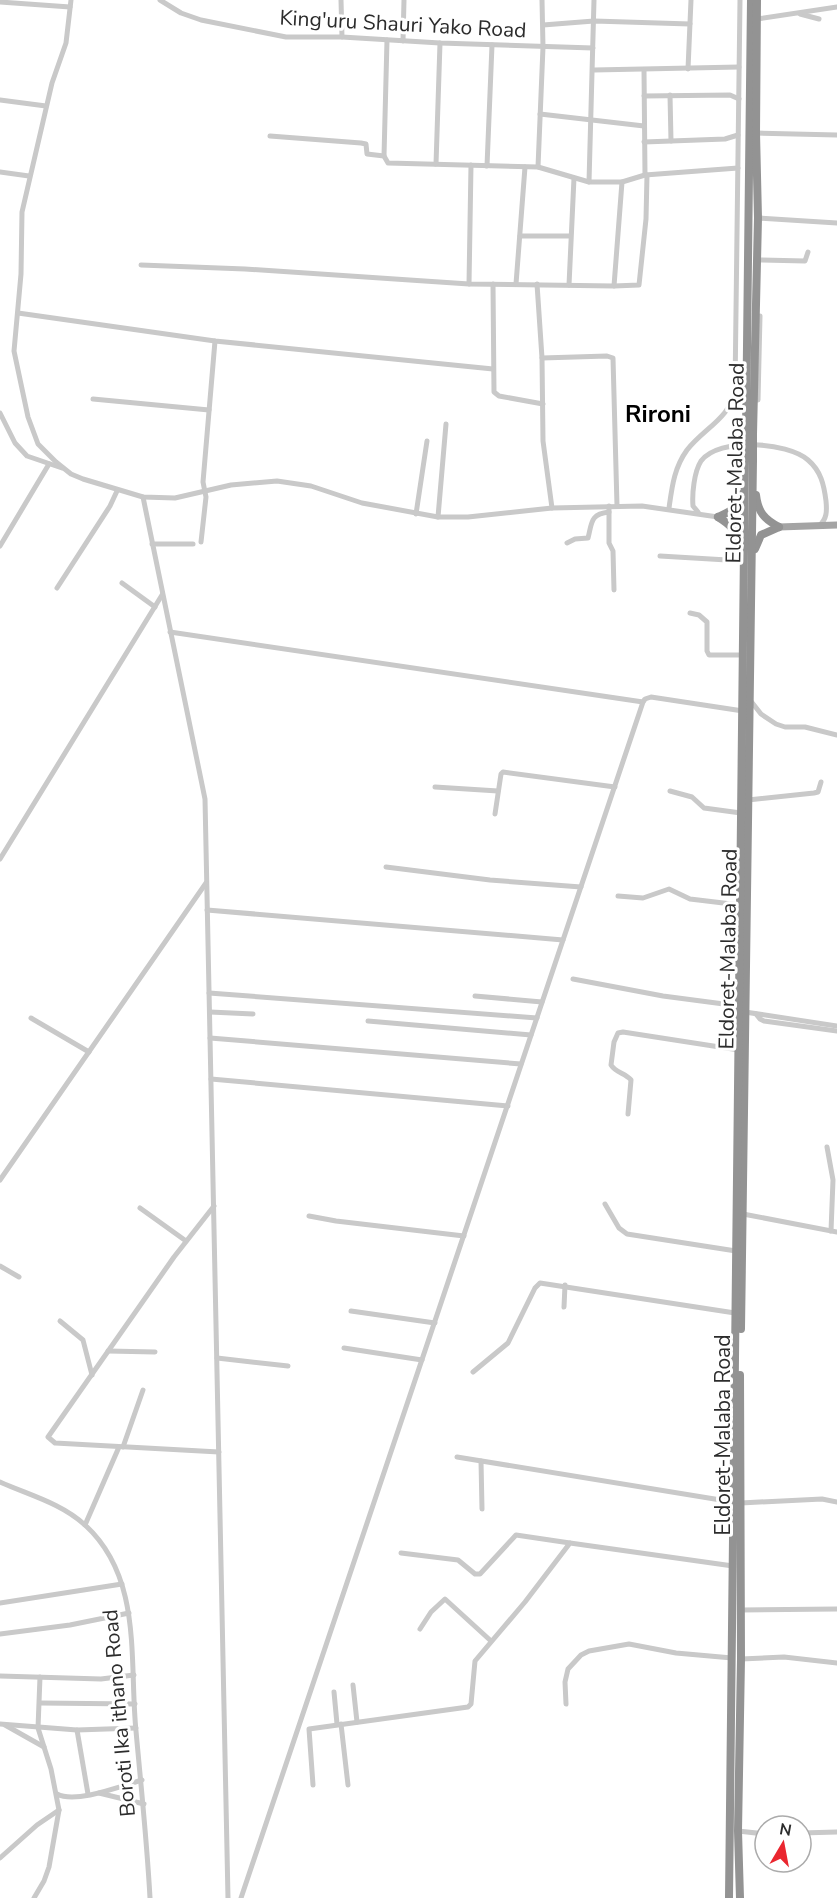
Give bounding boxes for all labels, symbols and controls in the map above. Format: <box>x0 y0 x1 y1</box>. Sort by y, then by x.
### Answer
street label: King'uru Shauri Yako Road <box>279 4 527 44</box>
street label: Eldoret-Malaba Road <box>719 362 751 564</box>
district label: Rironi <box>625 398 691 430</box>
street label: Eldoret-Malaba Road <box>712 848 744 1050</box>
street label: Eldoret-Malaba Road <box>709 1335 737 1535</box>
street label: Boroti Ika ithano Road <box>96 1608 142 1818</box>
north arrow <box>753 1814 813 1874</box>
text: N <box>778 1818 793 1842</box>

